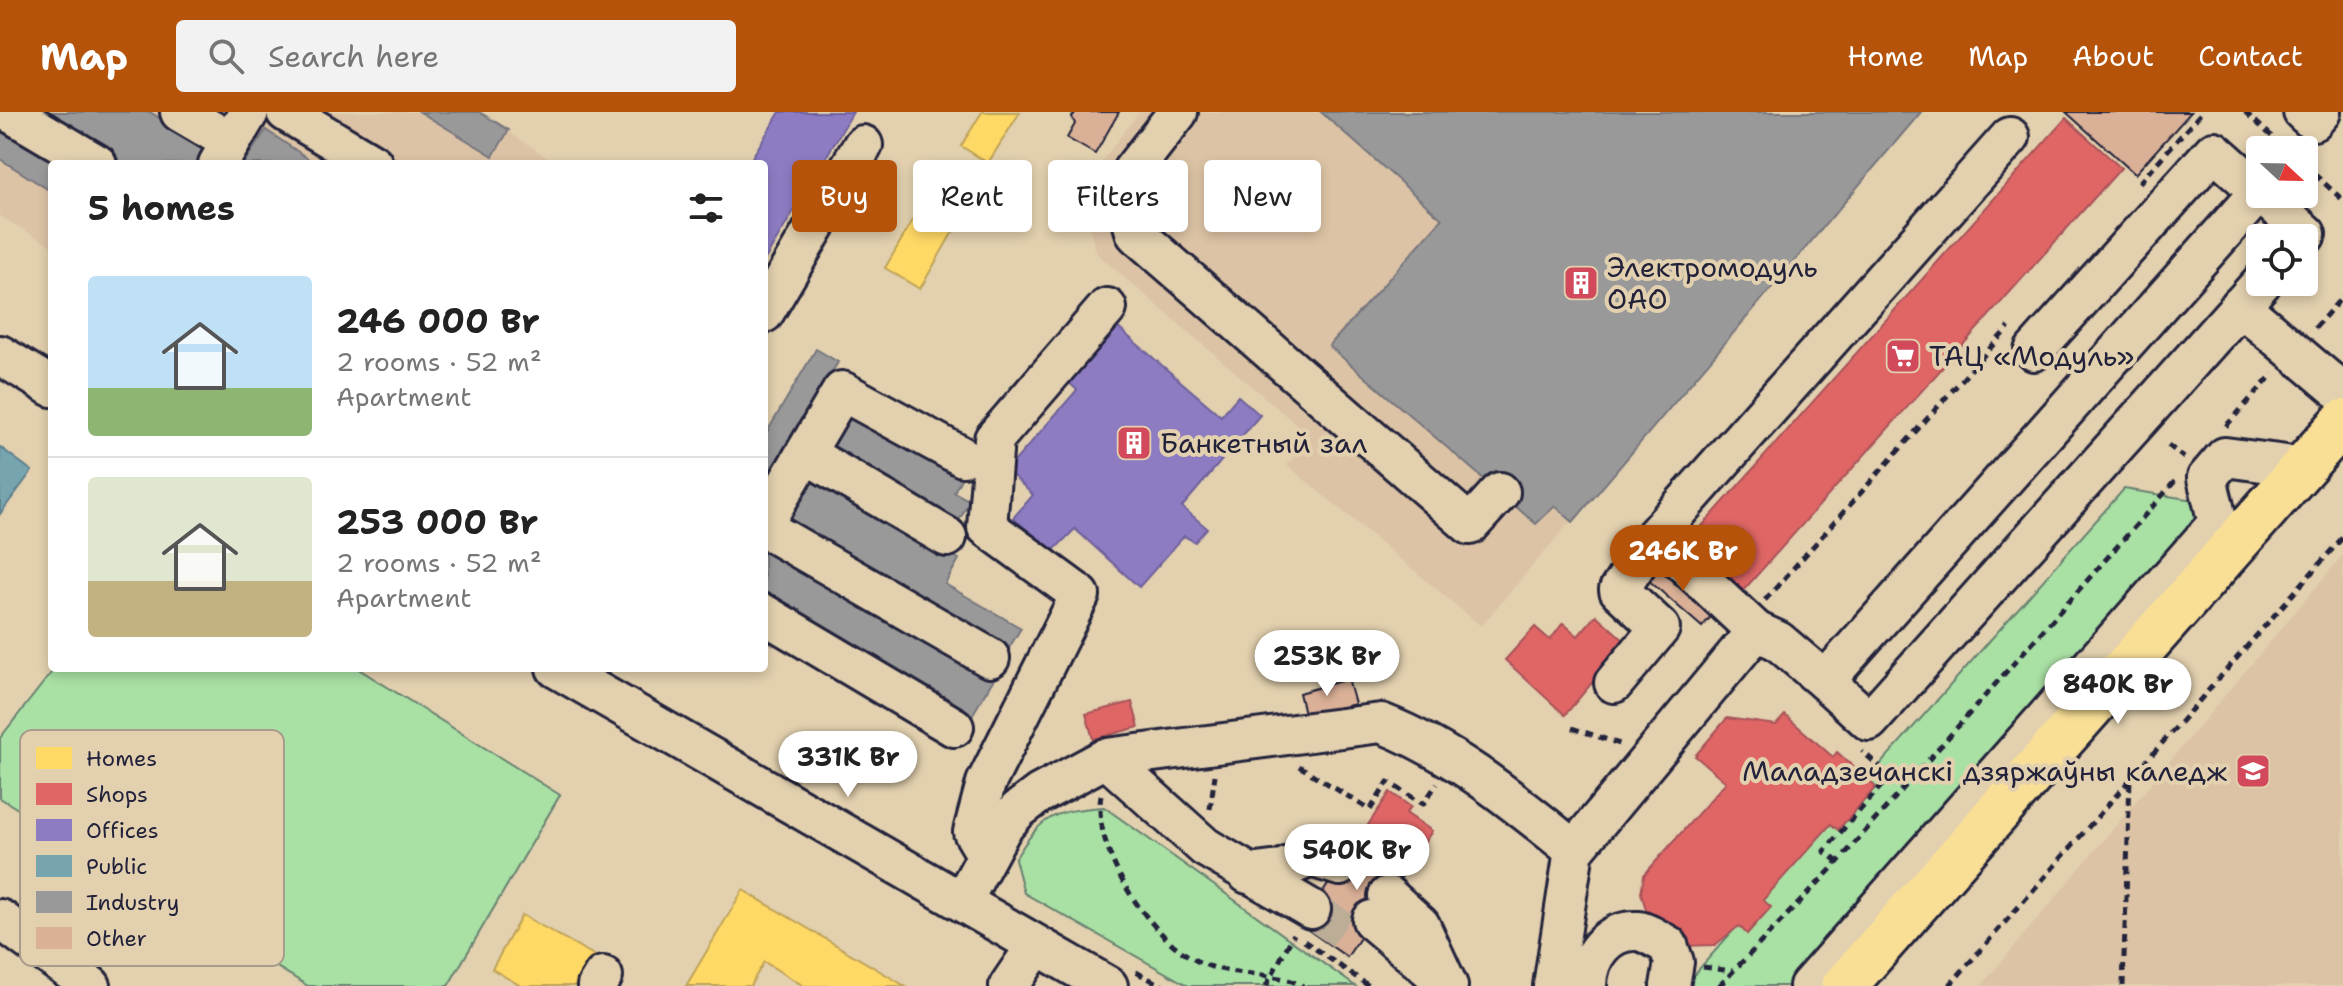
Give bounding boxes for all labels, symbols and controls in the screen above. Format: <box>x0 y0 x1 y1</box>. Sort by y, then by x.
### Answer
search box <box>176 20 736 92</box>
text: Map <box>40 31 128 82</box>
icon: search <box>204 34 248 78</box>
text: Search here <box>268 36 439 77</box>
text: Home <box>1847 37 1924 75</box>
text: Map <box>1968 37 2028 75</box>
text: About <box>2072 37 2154 75</box>
text: Contact <box>2198 37 2303 75</box>
north arrow <box>2246 136 2318 208</box>
map controls <box>2246 136 2318 296</box>
chip: Buy <box>792 160 897 232</box>
chip: Rent <box>913 160 1032 232</box>
chip: Filters <box>1048 160 1188 232</box>
chip: New <box>1204 160 1321 232</box>
text: 5 homes <box>88 185 235 231</box>
icon: filters <box>684 186 728 230</box>
button: locate <box>2246 224 2318 296</box>
place label: Электромодуль ОАО <box>1607 248 1818 318</box>
building icon: Электромодуль ОАО <box>1562 264 1600 302</box>
text: 246 000 Br <box>336 298 540 344</box>
icon: home <box>152 308 248 404</box>
supermarket icon: ТАЦ «Модуль» <box>1884 337 1922 375</box>
place label: ТАЦ «Модуль» <box>1929 337 2134 375</box>
text: 2 rooms · 52 m² <box>336 344 542 379</box>
text: Apartment <box>336 379 472 414</box>
building icon: Банкетный зал <box>1115 424 1153 462</box>
place label: Банкетный зал <box>1160 424 1368 462</box>
text: 253 000 Br <box>336 499 538 545</box>
icon: home <box>152 509 248 605</box>
pin: 246K Br <box>1609 525 1757 593</box>
text: 246K Br <box>1628 533 1738 568</box>
text: 2 rooms · 52 m² <box>336 545 542 580</box>
text: Apartment <box>336 580 472 615</box>
pin: 253K Br <box>1253 630 1401 698</box>
text: 253K Br <box>1273 638 1381 673</box>
pin: 840K Br <box>2044 658 2192 726</box>
text: 840K Br <box>2062 666 2174 701</box>
legend <box>20 730 284 966</box>
pin: 331K Br <box>774 731 922 799</box>
text: 331K Br <box>796 739 900 774</box>
text: Homes <box>86 744 157 773</box>
place label: Маладзечанскі дзяржаўны каледж <box>1742 752 2227 790</box>
school or university icon: Маладзечанскі дзяржаўны каледж <box>2234 752 2272 790</box>
text: Shops <box>86 780 148 809</box>
text: Offices <box>86 816 159 845</box>
pin: 540K Br <box>1283 824 1431 892</box>
text: 540K Br <box>1302 832 1412 867</box>
text: Public <box>86 852 147 881</box>
text: Industry <box>86 888 179 917</box>
text: Other <box>86 924 147 953</box>

